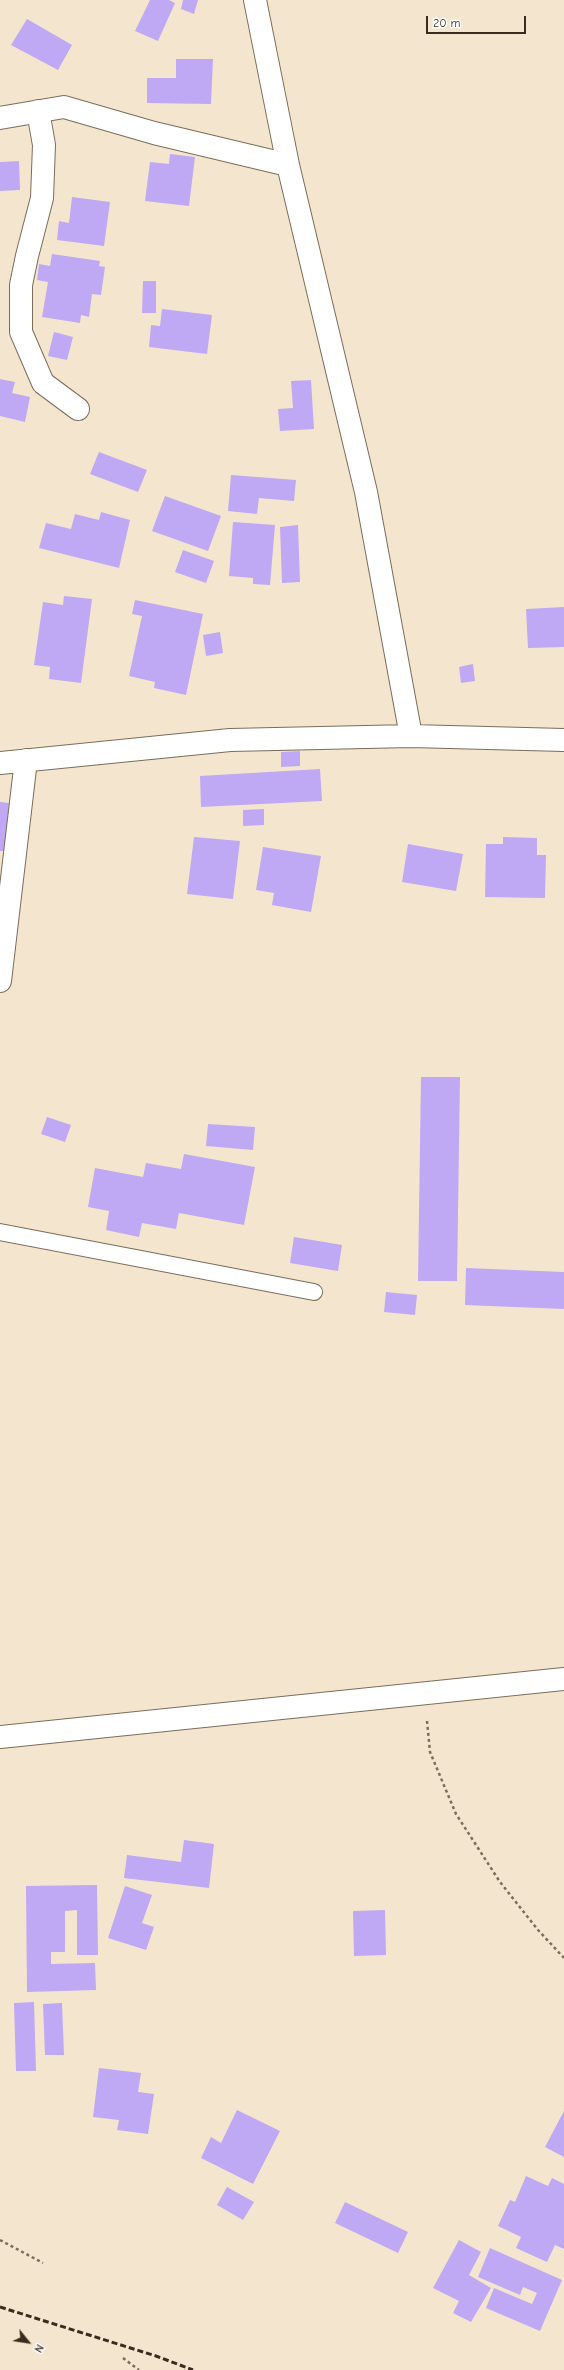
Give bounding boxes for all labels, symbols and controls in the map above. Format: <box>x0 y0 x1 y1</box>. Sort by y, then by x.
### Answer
scale bar <box>428 8 528 34</box>
text: 20 m <box>433 16 461 30</box>
north arrow <box>8 2322 48 2362</box>
text: N <box>31 2342 46 2355</box>

